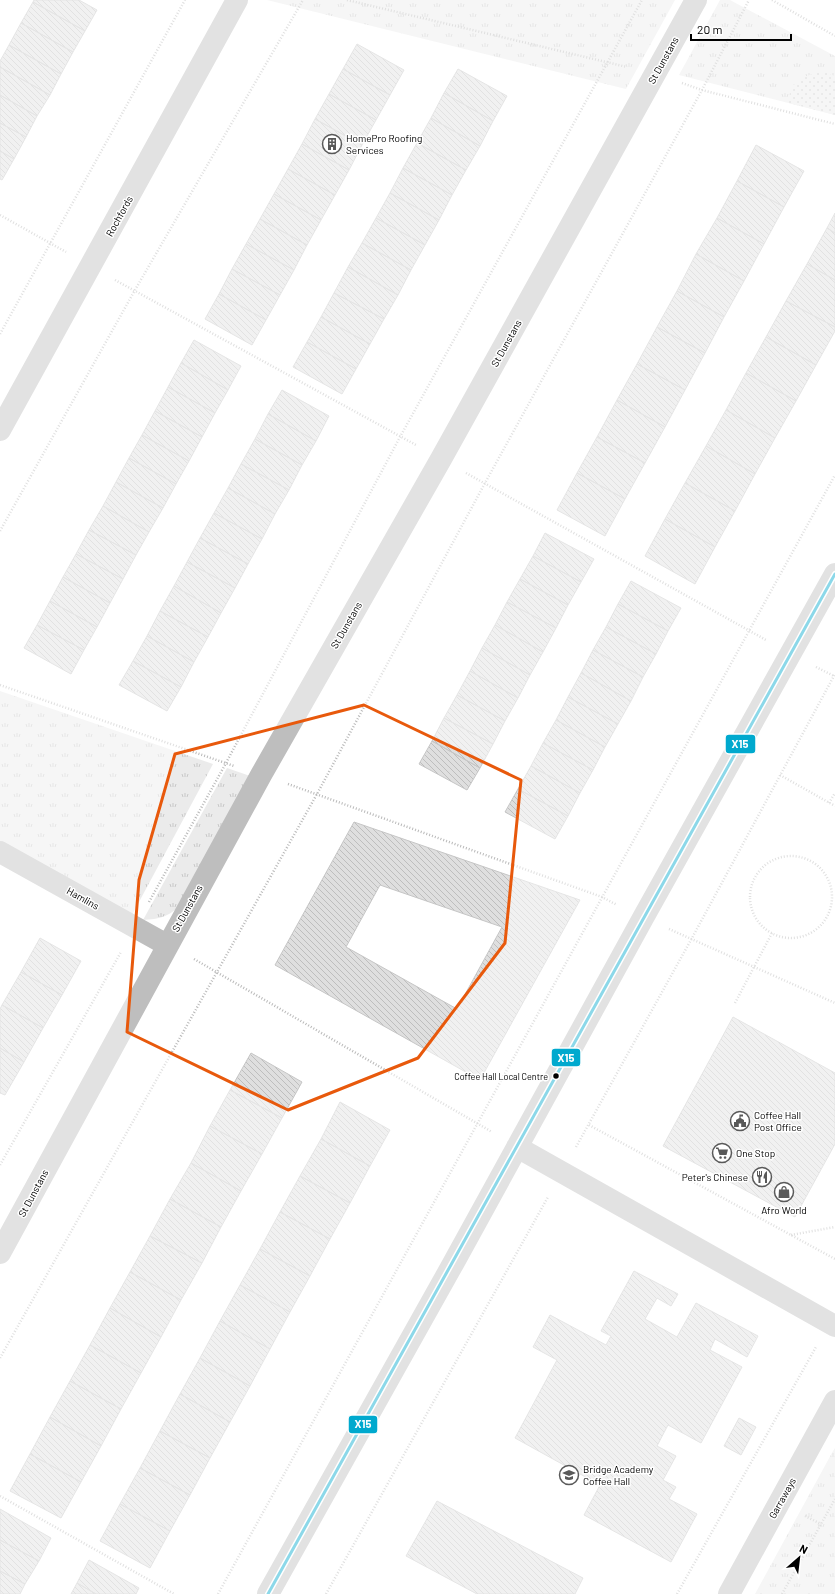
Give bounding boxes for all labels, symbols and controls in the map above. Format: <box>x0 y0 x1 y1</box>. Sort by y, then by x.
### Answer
scale bar <box>691 16 791 42</box>
text: 20 m <box>697 22 723 36</box>
street label: St Dunstans <box>645 34 681 86</box>
place label: HomePro Roofing Services <box>346 132 422 156</box>
building icon: HomePro Roofing Services <box>321 133 343 155</box>
street label: Rochfords <box>103 193 135 238</box>
street label: St Dunstans <box>488 317 524 369</box>
street label: St Dunstans <box>328 599 364 651</box>
line badge: X15 <box>725 734 756 754</box>
text: X15 <box>732 737 748 750</box>
street label: St Dunstans <box>169 882 205 934</box>
street label: Hamlins <box>65 884 101 912</box>
line badge: X15 <box>551 1048 581 1067</box>
text: X15 <box>558 1051 574 1064</box>
place label: Coffee Hall Local Centre <box>454 1071 548 1082</box>
marker: Coffee Hall Local Centre <box>551 1071 561 1081</box>
place label: Coffee Hall Post Office <box>754 1109 802 1133</box>
public building icon: Coffee Hall Post Office <box>729 1110 751 1132</box>
supermarket icon: One Stop <box>711 1142 733 1164</box>
place label: One Stop <box>736 1147 775 1159</box>
restaurant icon: Peter's Chinese <box>751 1166 773 1188</box>
street label: St Dunstans <box>15 1167 51 1219</box>
place label: Peter's Chinese <box>682 1171 748 1183</box>
shop icon: Afro World <box>773 1181 795 1203</box>
place label: Afro World <box>761 1204 807 1216</box>
line badge: X15 <box>348 1415 378 1434</box>
text: X15 <box>355 1417 371 1430</box>
place label: Bridge Academy Coffee Hall <box>583 1463 654 1487</box>
school or university icon: Bridge Academy Coffee Hall <box>558 1464 580 1486</box>
street label: Garraways <box>766 1475 798 1520</box>
north arrow <box>779 1538 819 1578</box>
text: N <box>798 1541 810 1556</box>

